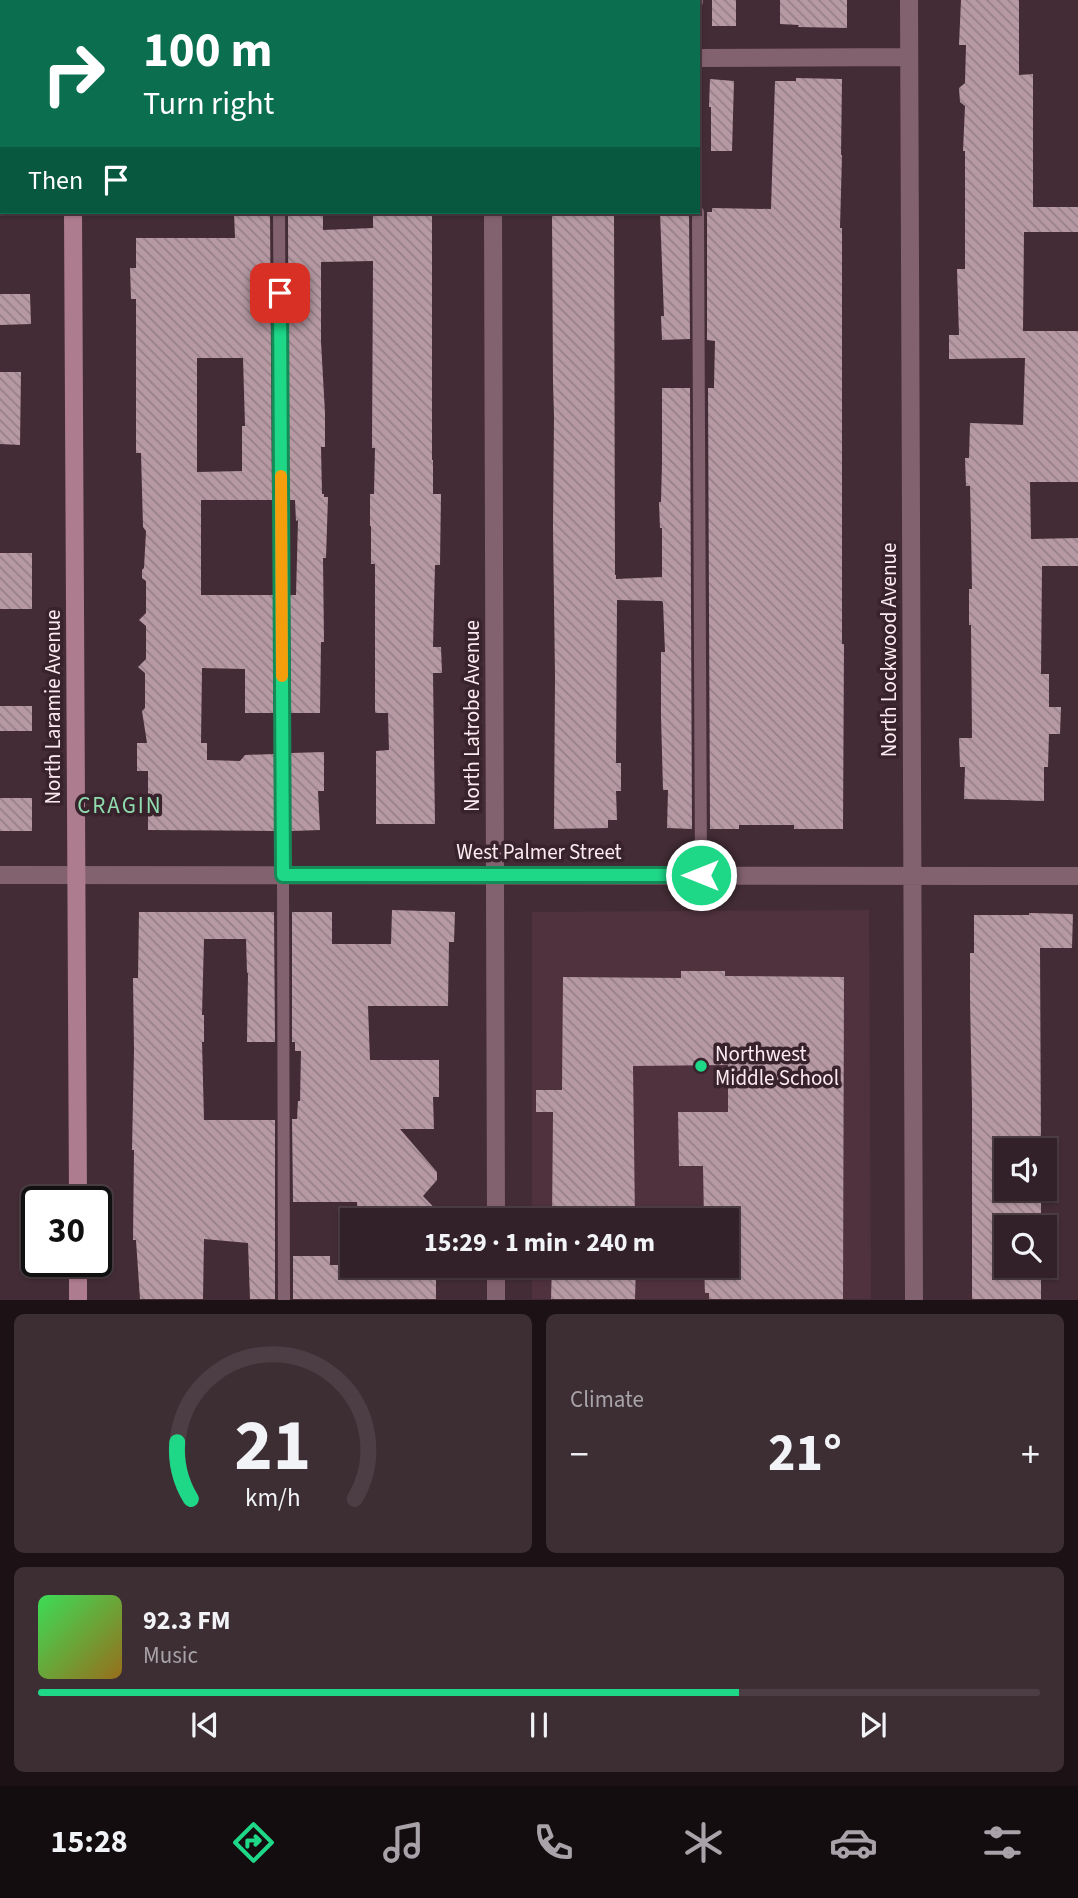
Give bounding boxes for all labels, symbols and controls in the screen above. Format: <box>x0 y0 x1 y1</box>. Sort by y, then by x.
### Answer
text: 100 m <box>143 16 272 86</box>
icon: right <box>28 28 119 119</box>
text: Turn right <box>143 81 274 127</box>
icon: arrive <box>97 161 135 199</box>
text: Then <box>28 162 83 199</box>
pin <box>250 263 310 323</box>
icon: arrive <box>261 274 299 312</box>
street label: North Lockwood Avenue <box>874 543 904 757</box>
street label: North Laramie Avenue <box>38 609 68 805</box>
street label: North Latrobe Avenue <box>457 620 487 812</box>
district label: CRAGIN <box>77 789 163 822</box>
street label: West Palmer Street <box>456 837 622 867</box>
position arrow <box>664 838 738 912</box>
place label: Northwest Middle School <box>715 1039 839 1093</box>
marker: Northwest Middle School <box>693 1058 709 1074</box>
map controls <box>994 1138 1057 1278</box>
button: sound <box>994 1138 1057 1201</box>
speed limit sign: 30 <box>21 1186 112 1277</box>
button: search <box>994 1215 1057 1278</box>
text: 15:29 · 1 min · 240 m <box>424 1224 655 1261</box>
text: Climate <box>570 1383 644 1416</box>
text: 21 <box>235 1395 311 1499</box>
text: 21° <box>768 1417 842 1491</box>
text: − <box>570 1428 589 1482</box>
text: + <box>1021 1428 1040 1482</box>
text: km/h <box>245 1480 301 1516</box>
text: 92.3 FM <box>143 1602 231 1639</box>
text: Music <box>143 1639 198 1672</box>
icon: previous <box>186 1706 224 1744</box>
icon: pause <box>520 1706 558 1744</box>
icon: next <box>854 1706 892 1744</box>
icon: directions <box>229 1818 278 1867</box>
icon: music <box>379 1818 428 1867</box>
icon: phone <box>529 1818 578 1867</box>
icon: climate <box>679 1818 728 1867</box>
icon: car <box>829 1818 878 1867</box>
icon: filters <box>978 1818 1027 1867</box>
text: 15:28 <box>50 1819 128 1865</box>

